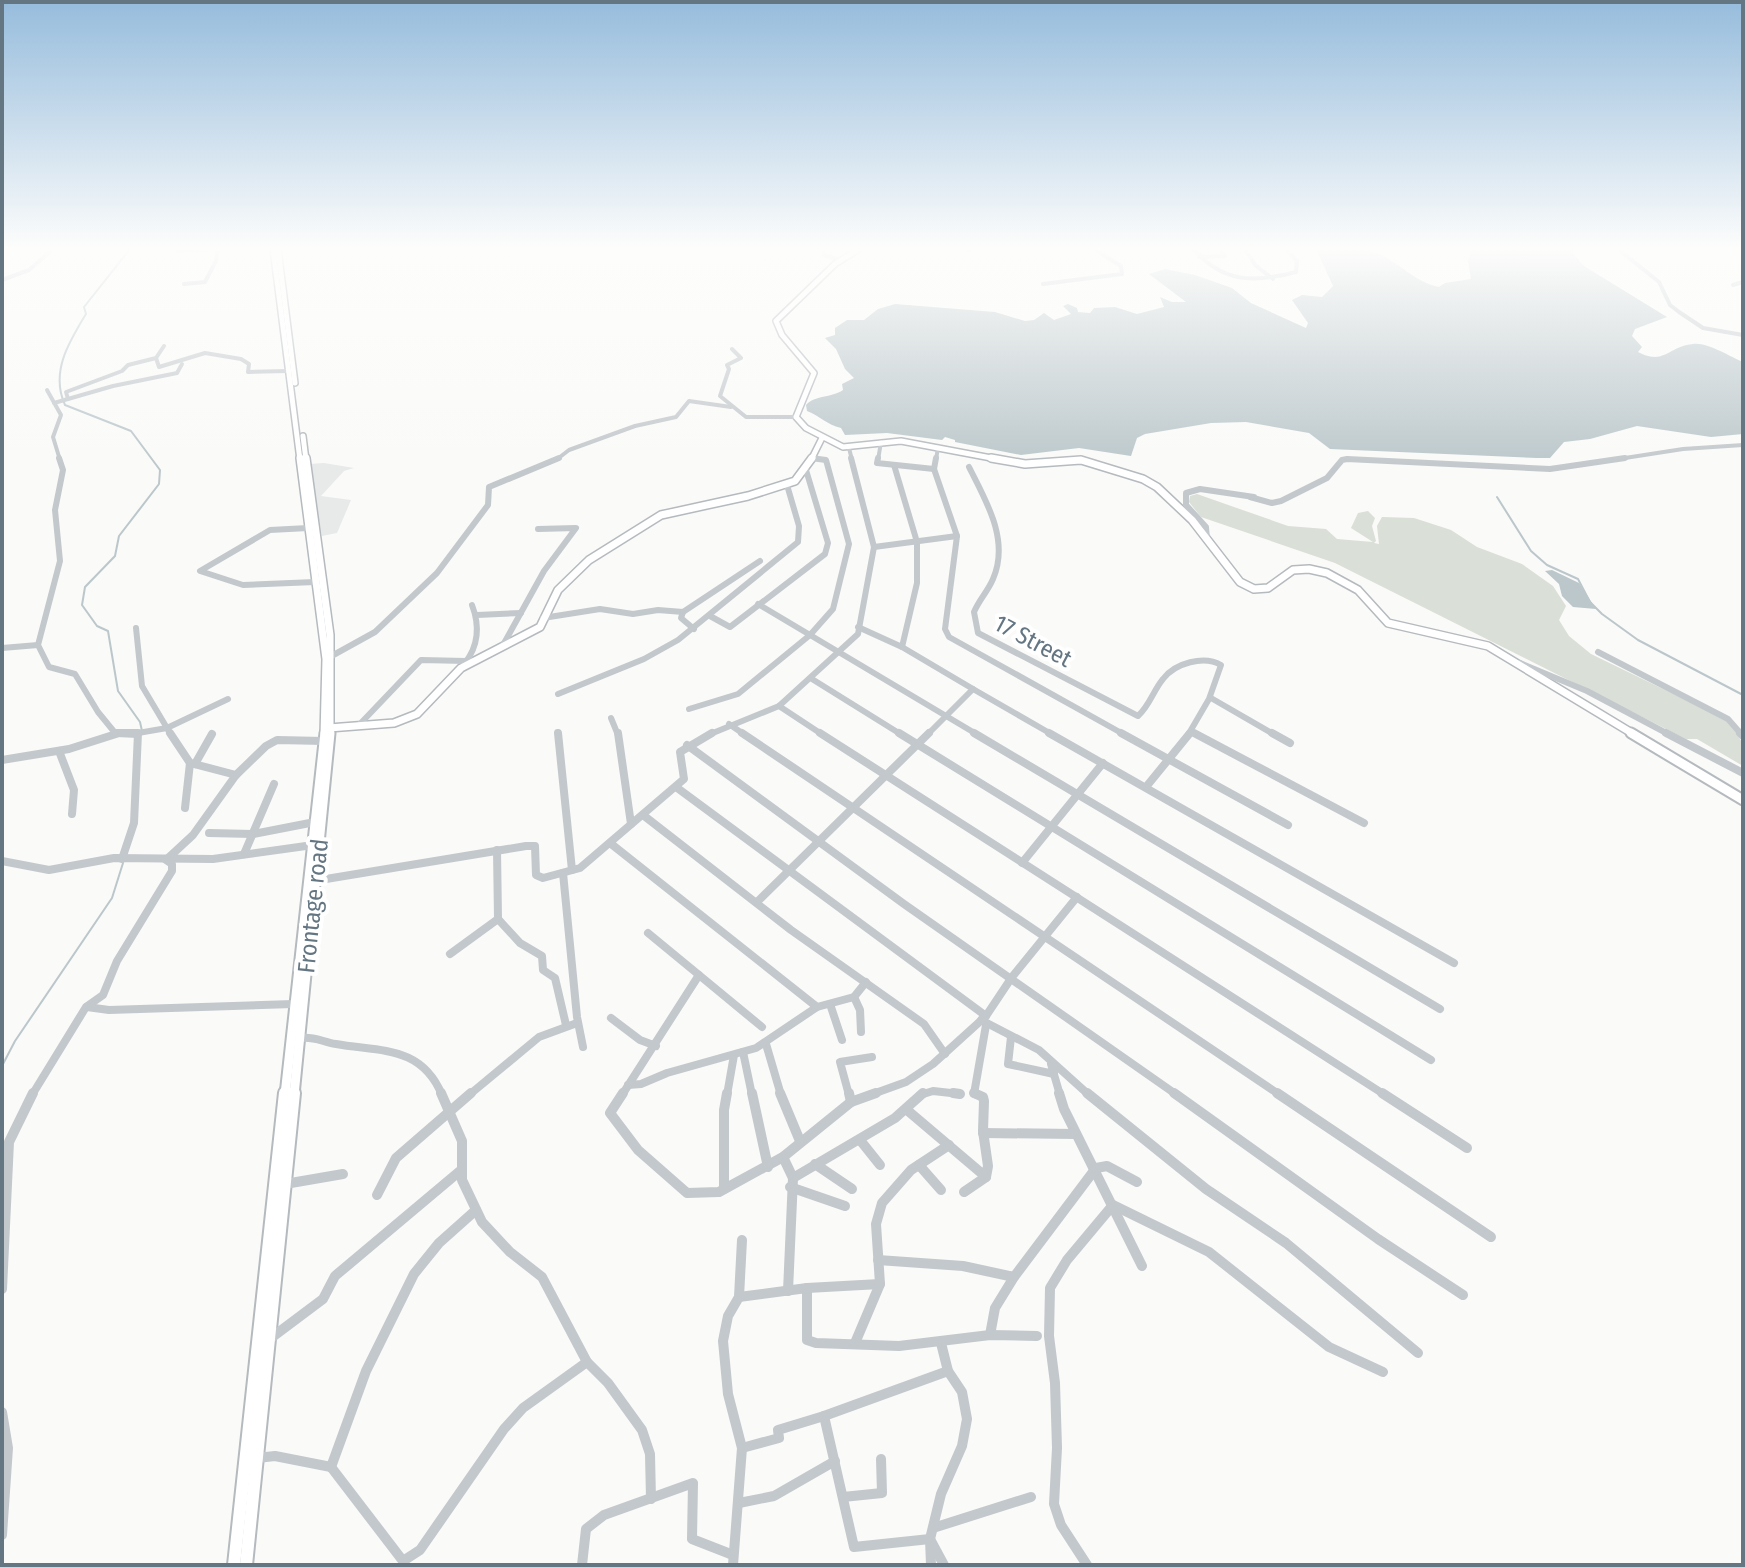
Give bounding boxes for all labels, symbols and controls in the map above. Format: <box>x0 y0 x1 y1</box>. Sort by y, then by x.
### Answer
street label: 17 Street <box>989 609 1077 673</box>
street label: Frontage road <box>292 837 334 975</box>

